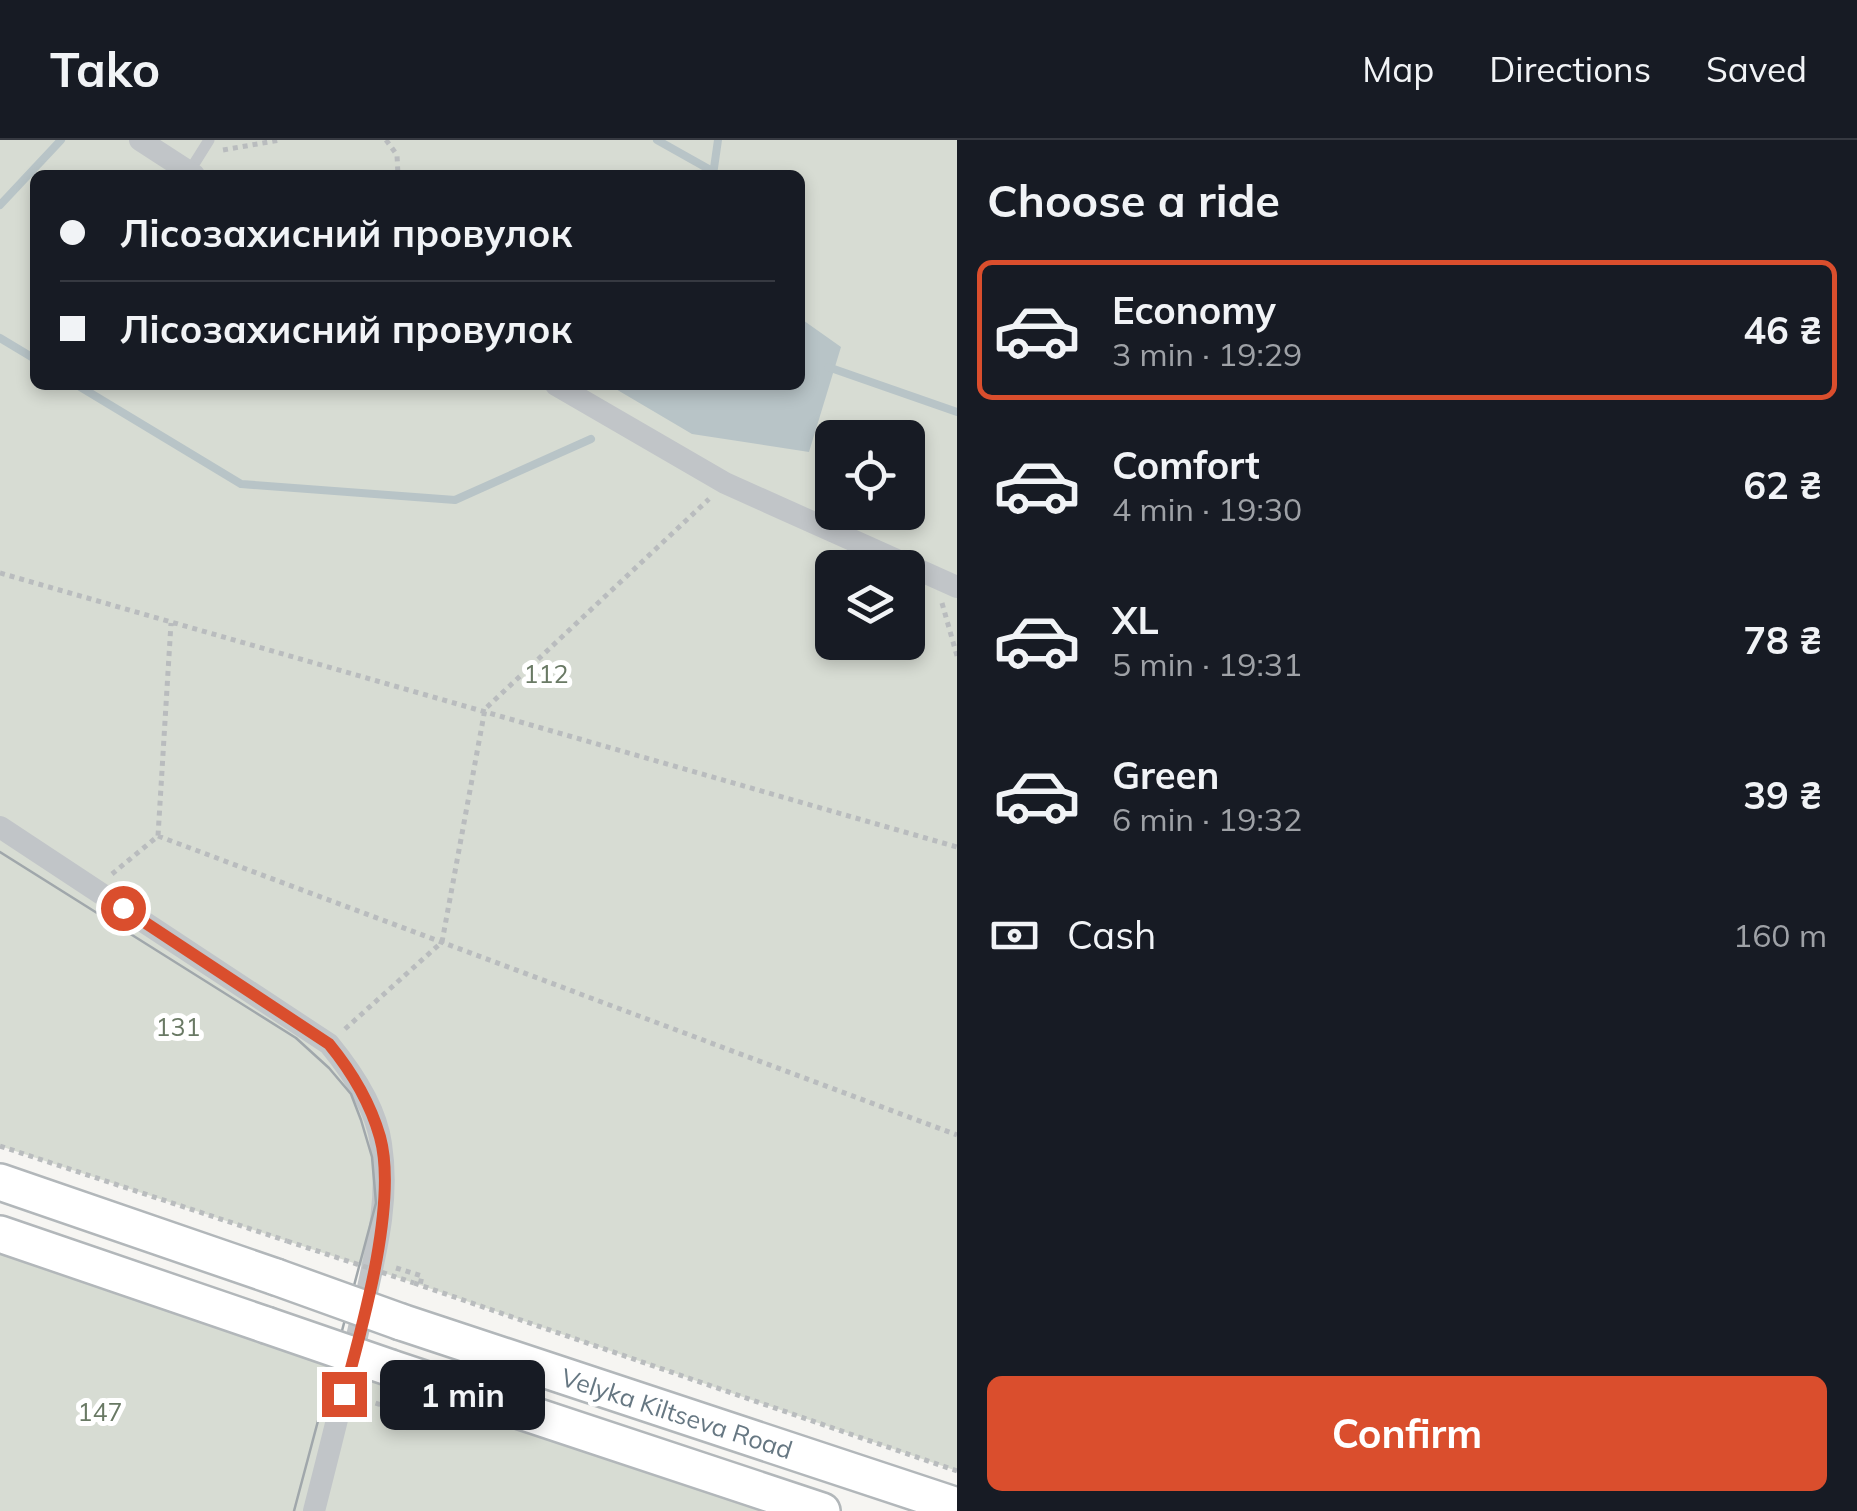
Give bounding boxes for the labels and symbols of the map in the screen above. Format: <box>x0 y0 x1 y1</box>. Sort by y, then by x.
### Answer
park label: 112 <box>523 658 569 689</box>
route start <box>101 886 146 931</box>
park label: 131 <box>155 1011 201 1042</box>
callout: 1 min <box>379 1359 544 1429</box>
street label: Velyka Kiltseva Road <box>557 1361 797 1465</box>
route end <box>322 1372 367 1417</box>
park label: 147 <box>77 1396 123 1427</box>

